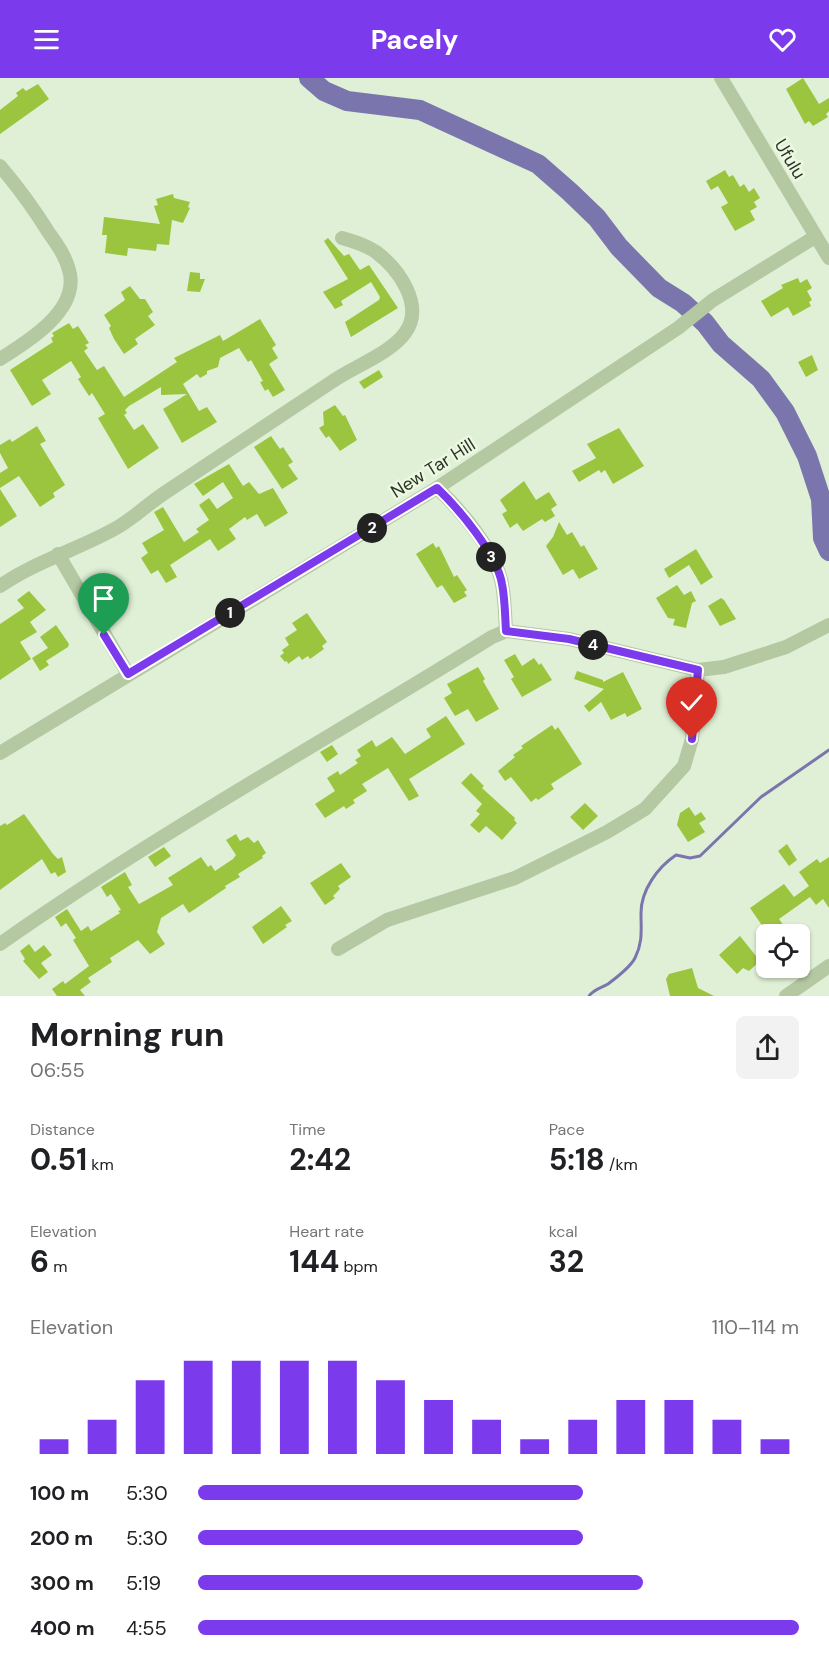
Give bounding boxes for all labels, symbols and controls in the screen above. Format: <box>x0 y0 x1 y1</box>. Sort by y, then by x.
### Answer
text: Pacely <box>371 22 458 57</box>
icon: menu <box>30 23 63 56</box>
icon: heart <box>766 23 799 56</box>
street label: Ufulu <box>769 135 811 183</box>
street label: New Tar Hill <box>386 433 480 503</box>
pin: 2 <box>357 513 387 543</box>
text: 2 <box>367 517 377 538</box>
pin: 3 <box>476 542 506 572</box>
text: 3 <box>486 546 496 567</box>
pin <box>78 573 129 635</box>
icon: arrive <box>87 582 120 615</box>
pin: 1 <box>215 598 245 628</box>
text: 1 <box>227 602 233 623</box>
pin: 4 <box>578 630 608 660</box>
text: 4 <box>588 634 598 655</box>
pin <box>666 677 717 739</box>
icon: check <box>675 686 708 719</box>
map controls <box>756 924 810 978</box>
button: locate <box>756 924 810 978</box>
text: Morning run <box>30 1013 224 1056</box>
button: share <box>736 1016 799 1079</box>
text: 06:55 <box>30 1057 85 1083</box>
text: Distance <box>30 1119 95 1140</box>
text: Time <box>289 1119 326 1140</box>
text: Pace <box>549 1119 585 1140</box>
text: 0.51 <box>30 1140 87 1179</box>
text: 2:42 <box>289 1140 351 1179</box>
text: 5:18 <box>549 1140 605 1179</box>
text: km <box>87 1154 114 1175</box>
text: /km <box>605 1154 638 1175</box>
text: Elevation <box>30 1221 97 1242</box>
text: Heart rate <box>289 1221 364 1242</box>
text: kcal <box>549 1221 578 1242</box>
text: 6 <box>30 1242 49 1281</box>
text: 144 <box>289 1242 339 1281</box>
text: 32 <box>549 1242 584 1281</box>
text: m <box>49 1256 68 1277</box>
text: bpm <box>339 1256 378 1277</box>
text: Elevation <box>30 1314 113 1340</box>
text: 110–114 m <box>712 1314 799 1340</box>
text: 100 m <box>30 1480 89 1506</box>
text: 5:30 <box>126 1480 168 1506</box>
text: 200 m <box>30 1525 93 1551</box>
text: 5:30 <box>126 1525 168 1551</box>
text: 300 m <box>30 1570 94 1596</box>
text: 5:19 <box>126 1570 161 1596</box>
text: 400 m <box>30 1615 95 1641</box>
text: 4:55 <box>126 1615 167 1641</box>

